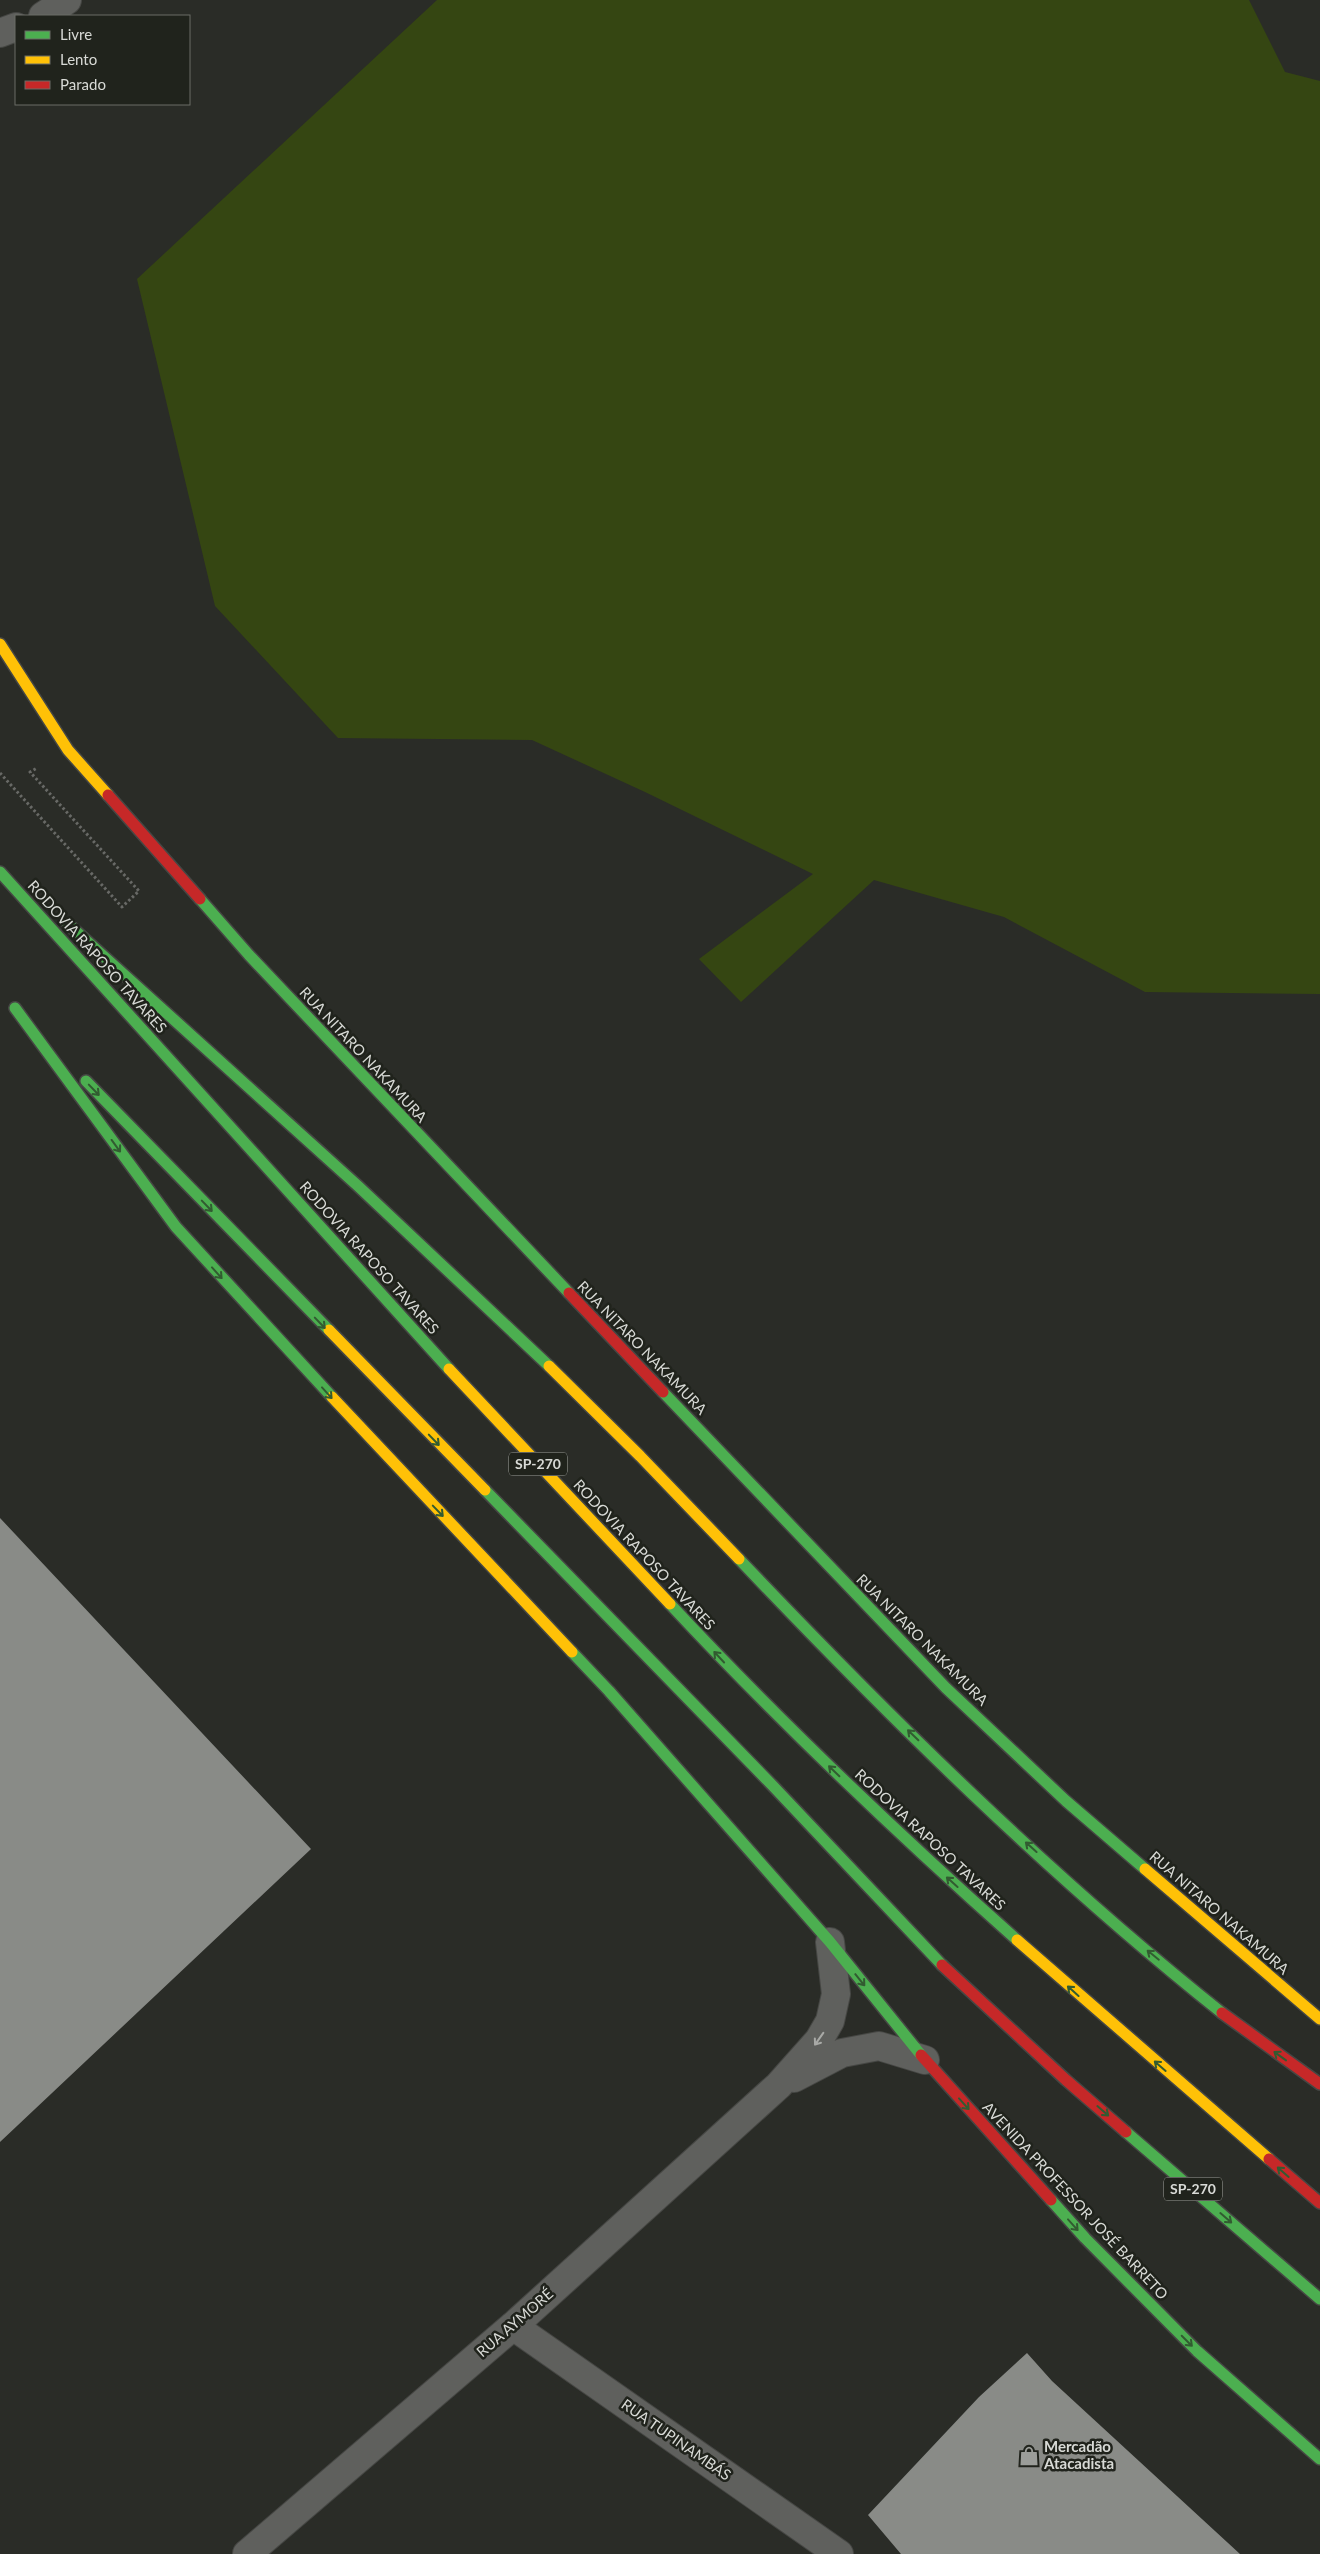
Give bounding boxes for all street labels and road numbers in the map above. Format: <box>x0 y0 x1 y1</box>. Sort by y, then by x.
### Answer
street label: RODOVIA RAPOSO TAVARES <box>24 876 171 1036</box>
street label: RUA NITARO NAKAMURA <box>296 983 432 1126</box>
street label: RODOVIA RAPOSO TAVARES <box>296 1177 443 1337</box>
street label: RUA NITARO NAKAMURA <box>574 1277 712 1418</box>
road number: SP-270 <box>509 1452 567 1476</box>
street label: RODOVIA RAPOSO TAVARES <box>570 1475 719 1633</box>
street label: RUA NITARO NAKAMURA <box>853 1570 993 1709</box>
street label: RODOVIA RAPOSO TAVARES <box>852 1765 1010 1914</box>
street label: RUA NITARO NAKAMURA <box>1146 1847 1294 1978</box>
street label: AVENIDA PROFESSOR JOSÉ BARRETO <box>979 2098 1172 2303</box>
road number: SP-270 <box>1164 2178 1222 2200</box>
street label: RUA AYMORÉ <box>472 2284 556 2360</box>
street label: RUA TUPINAMBÁS <box>618 2395 735 2484</box>

